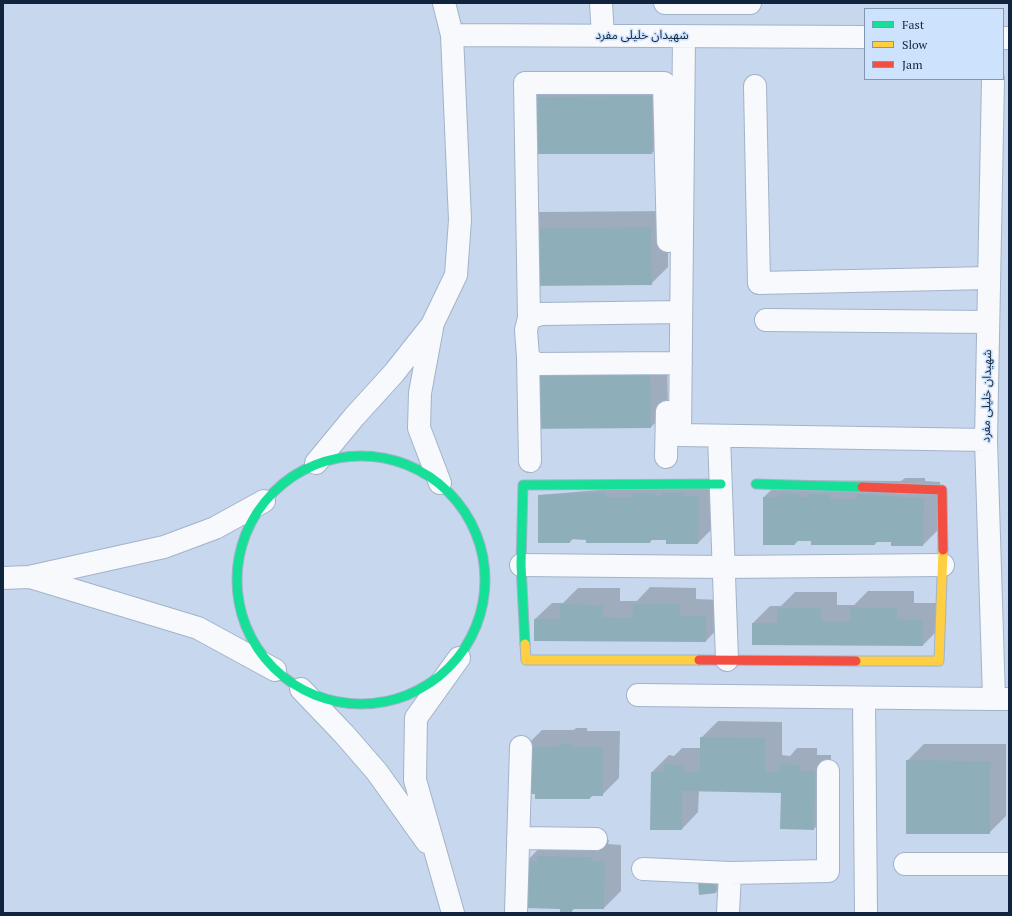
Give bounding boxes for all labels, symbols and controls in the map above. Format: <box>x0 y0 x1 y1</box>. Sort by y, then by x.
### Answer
legend <box>864 8 1004 80</box>
text: Fast <box>902 17 924 32</box>
street label: شهیدان خلیلی مفرد <box>595 29 689 43</box>
text: Slow <box>902 37 927 52</box>
text: Jam <box>902 57 923 72</box>
street label: شهیدان خلیلی مفرد <box>979 349 995 443</box>

